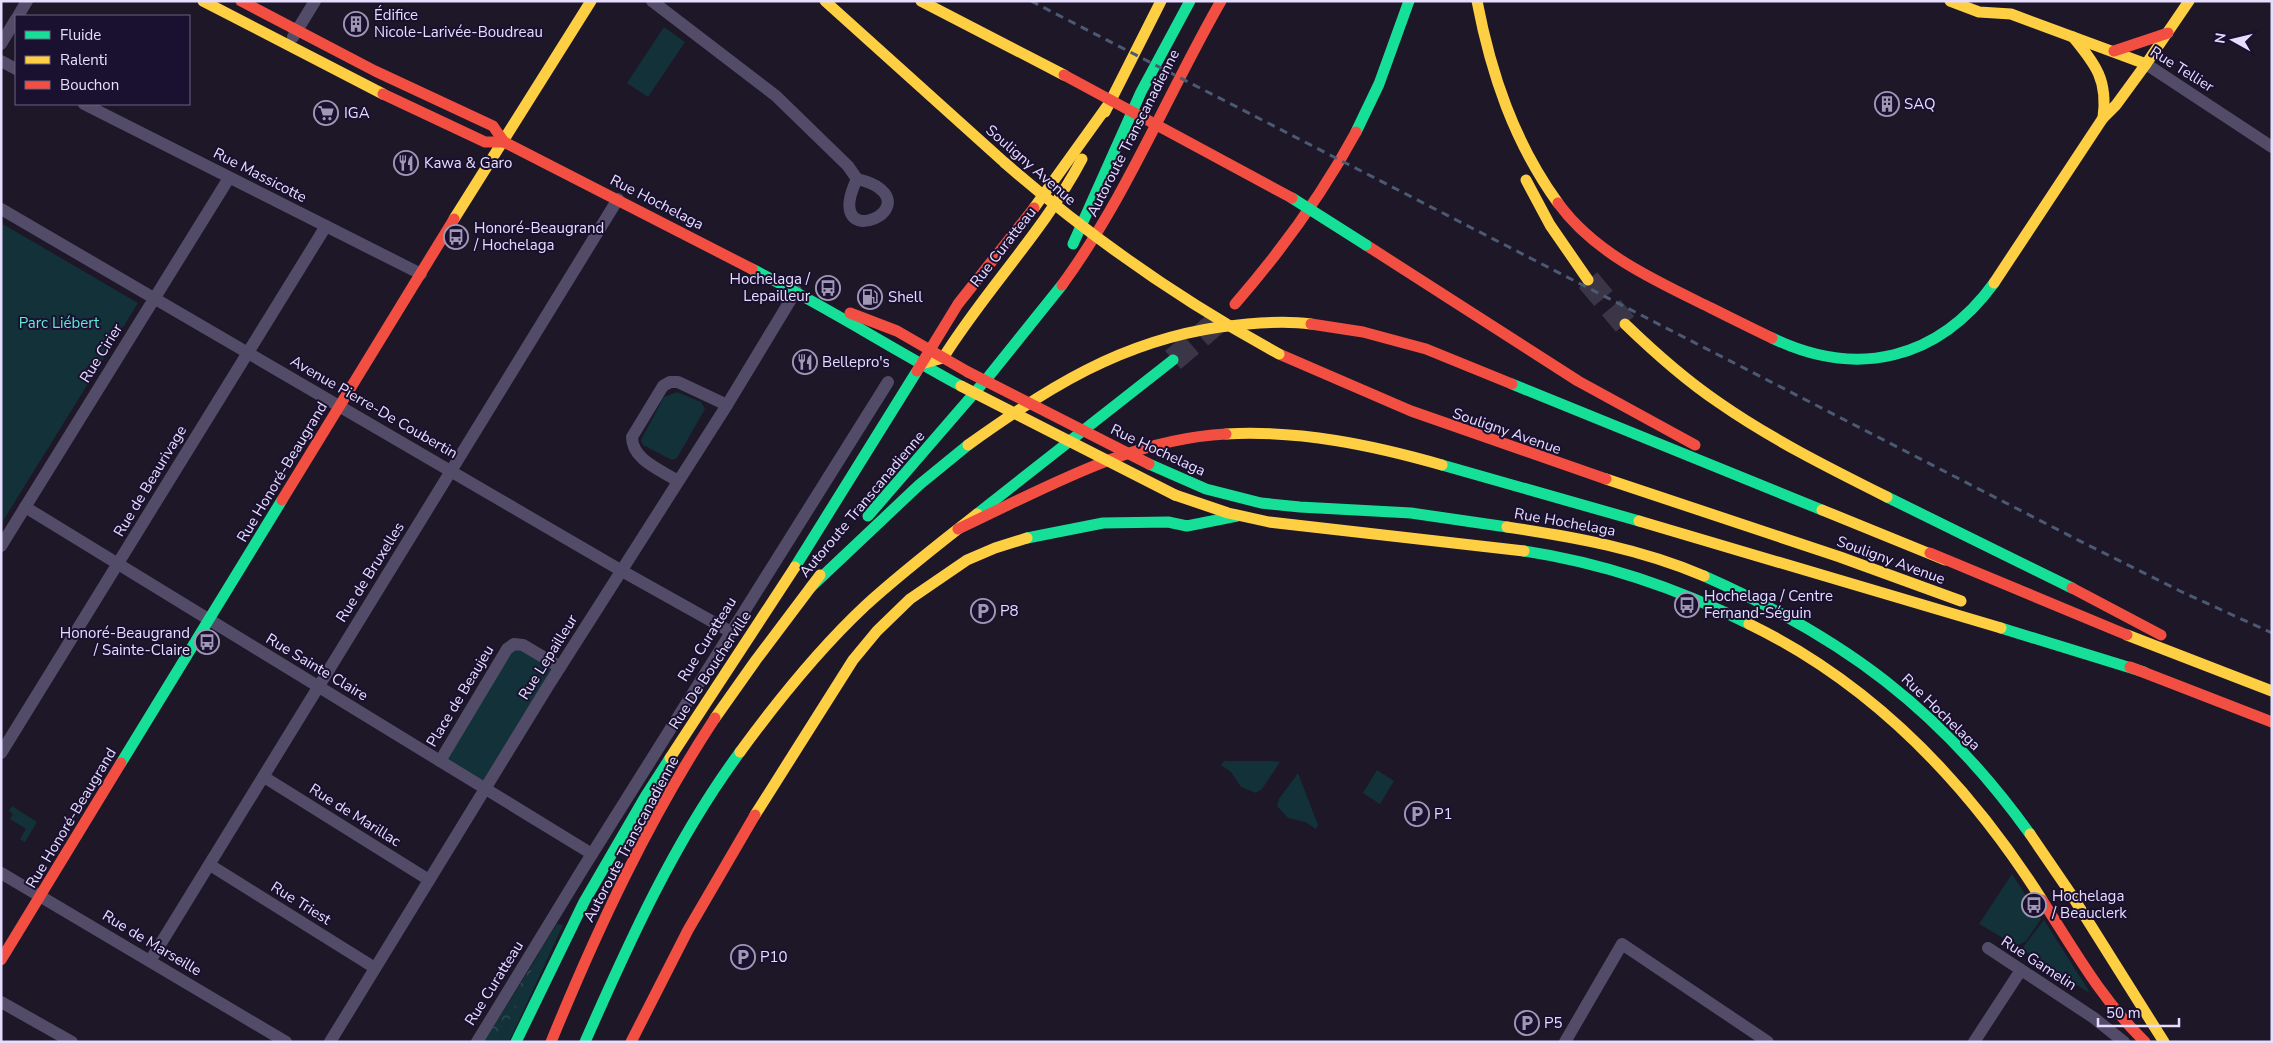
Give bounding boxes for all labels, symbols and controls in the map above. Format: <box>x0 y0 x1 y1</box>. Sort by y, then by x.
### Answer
place label: Édifice Nicole-Larivée-Boudreau <box>374 5 543 42</box>
building icon: Édifice Nicole-Larivée-Boudreau <box>343 11 369 37</box>
legend <box>15 15 190 105</box>
north arrow <box>2208 15 2258 65</box>
text: Fluide <box>60 25 101 45</box>
text: N <box>2210 32 2231 45</box>
street label: Rue Tellier <box>2146 41 2218 97</box>
street label: Autoroute Transcanadienne <box>1082 46 1184 220</box>
text: Ralenti <box>60 50 108 70</box>
text: Bouchon <box>60 75 119 95</box>
building icon: SAQ <box>1874 91 1900 117</box>
place label: SAQ <box>1904 94 1935 114</box>
supermarket icon: IGA <box>313 100 339 126</box>
place label: IGA <box>344 103 370 123</box>
street label: Souligny Avenue <box>982 120 1080 210</box>
street label: Rue Massicotte <box>210 143 310 207</box>
restaurant icon: Kawa & Garo <box>393 150 419 176</box>
place label: Kawa & Garo <box>424 153 512 173</box>
street label: Rue Hochelaga <box>607 170 707 234</box>
street label: Rue Curatteau <box>965 203 1041 291</box>
place label: Honoré-Beaugrand / Hochelaga <box>473 218 604 255</box>
bus stop icon: Honoré-Beaugrand / Hochelaga <box>443 224 469 250</box>
place label: Hochelaga / Lepailleur <box>730 269 811 306</box>
bus stop icon: Hochelaga / Lepailleur <box>815 275 841 301</box>
fuel station icon: Shell <box>857 284 883 310</box>
place label: Shell <box>888 287 923 307</box>
park label: Parc Liébert <box>19 313 100 333</box>
street label: Rue Cirier <box>75 319 127 386</box>
restaurant icon: Bellepro's <box>792 349 818 375</box>
street label: Avenue Pierre-De Coubertin <box>287 351 461 463</box>
place label: Bellepro's <box>822 352 890 372</box>
street label: Rue Honoré-Beaugrand <box>232 398 332 546</box>
street label: Souligny Avenue <box>1450 403 1564 459</box>
street label: Rue Hochelaga <box>1107 419 1209 481</box>
street label: Rue de Beaurivage <box>109 422 191 540</box>
street label: Autoroute Transcanadienne <box>795 427 929 581</box>
street label: Rue Hochelaga <box>1513 503 1617 541</box>
street label: Rue de Bruxelles <box>331 518 409 626</box>
street label: Souligny Avenue <box>1834 531 1948 589</box>
place label: Hochelaga / Centre Fernand-Séguin <box>1704 586 1833 623</box>
bus stop icon: Hochelaga / Centre Fernand-Séguin <box>1674 592 1700 618</box>
street label: Rue Curatteau <box>673 593 741 685</box>
parking icon: P8 <box>970 598 996 624</box>
place label: P8 <box>1000 601 1019 621</box>
street label: Rue De Boucherville <box>664 607 756 733</box>
street label: Rue Lepailleur <box>514 610 583 703</box>
place label: Honoré-Beaugrand / Sainte-Claire <box>60 623 190 660</box>
bus stop icon: Honoré-Beaugrand / Sainte-Claire <box>194 629 220 655</box>
street label: Rue Sainte Claire <box>262 629 372 705</box>
street label: Place de Beaujeu <box>422 641 498 751</box>
street label: Rue Hochelaga <box>1897 669 1985 755</box>
street label: Rue Honoré-Beaugrand <box>21 744 121 892</box>
street label: Autoroute Transcanadienne <box>579 752 683 926</box>
street label: Rue de Marillac <box>305 779 405 851</box>
parking icon: P1 <box>1404 801 1430 827</box>
place label: P1 <box>1434 804 1453 824</box>
street label: Rue Triest <box>267 877 336 930</box>
place label: Hochelaga / Beauclerk <box>2051 886 2127 923</box>
bus stop icon: Hochelaga / Beauclerk <box>2021 892 2047 918</box>
street label: Rue de Marseille <box>99 905 205 981</box>
street label: Rue Gamelin <box>1997 931 2081 995</box>
street label: Rue Curatteau <box>460 937 528 1029</box>
parking icon: P10 <box>730 944 756 970</box>
place label: P10 <box>760 947 788 967</box>
scale bar <box>2098 996 2179 1028</box>
text: 50 m <box>2106 1003 2141 1023</box>
parking icon: P5 <box>1514 1010 1540 1036</box>
place label: P5 <box>1544 1013 1563 1033</box>

